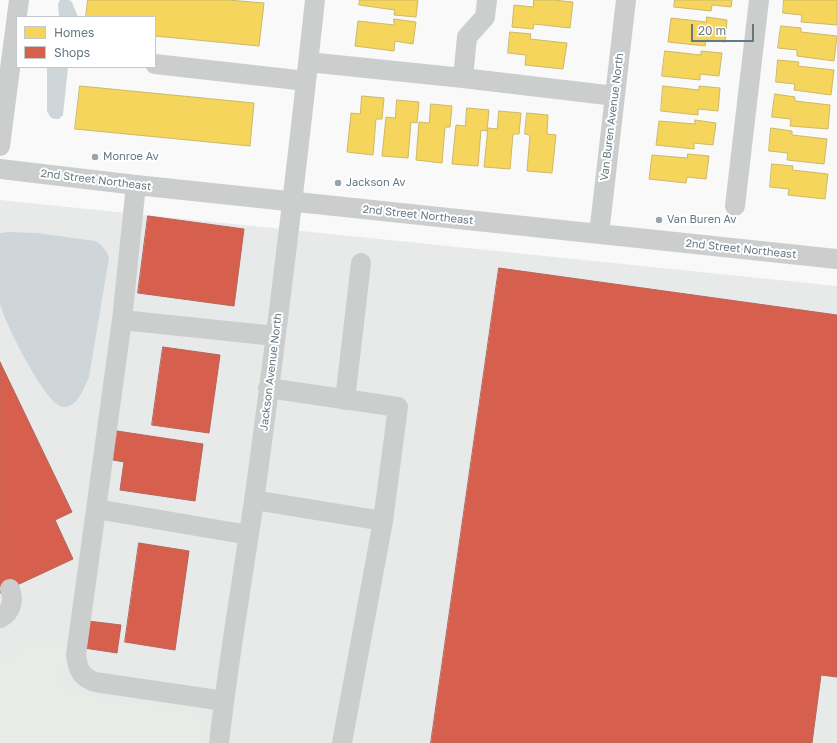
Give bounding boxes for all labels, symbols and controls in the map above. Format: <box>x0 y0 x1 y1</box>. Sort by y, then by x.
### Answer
legend <box>16 16 156 68</box>
scale bar <box>693 16 756 42</box>
text: 20 m <box>698 23 726 38</box>
text: Homes <box>54 25 94 40</box>
text: Shops <box>54 45 90 60</box>
street label: Van Buren Avenue North <box>598 52 626 182</box>
place label: Monroe Av <box>103 150 159 164</box>
marker: Monroe Av <box>90 152 100 162</box>
street label: 2nd Street Northeast <box>40 167 152 193</box>
place label: Jackson Av <box>346 176 405 190</box>
marker: Jackson Av <box>333 178 343 188</box>
street label: 2nd Street Northeast <box>362 203 474 227</box>
place label: Van Buren Av <box>667 213 736 227</box>
marker: Van Buren Av <box>654 215 664 225</box>
street label: 2nd Street Northeast <box>685 237 797 261</box>
street label: Jackson Avenue North <box>257 312 285 432</box>

